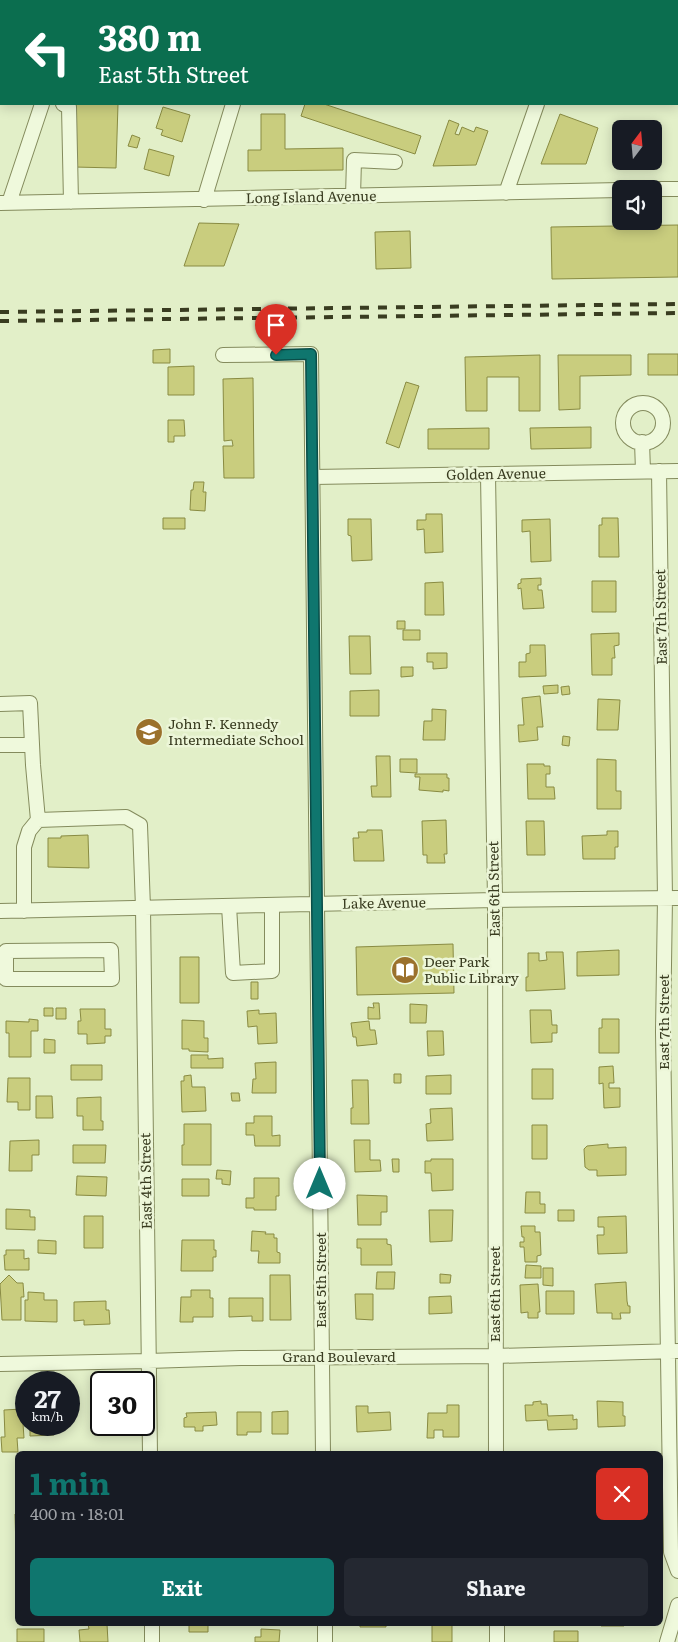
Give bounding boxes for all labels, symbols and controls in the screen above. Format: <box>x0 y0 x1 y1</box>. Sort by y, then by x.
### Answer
text: 380 m <box>98 10 202 62</box>
icon: left <box>15 20 80 85</box>
text: East 5th Street <box>98 57 249 90</box>
north arrow <box>612 120 662 170</box>
map controls <box>612 120 662 230</box>
button: sound <box>612 180 662 230</box>
street label: Long Island Avenue <box>245 185 377 207</box>
pin <box>255 304 297 355</box>
icon: arrive <box>262 311 290 339</box>
street label: Golden Avenue <box>446 462 546 484</box>
street label: East 7th Street <box>649 569 671 665</box>
place label: John F. Kennedy Intermediate School <box>168 713 304 749</box>
school or university icon: John F. Kennedy Intermediate School <box>134 717 164 747</box>
street label: East 6th Street <box>482 840 504 937</box>
street label: Lake Avenue <box>342 891 426 913</box>
place label: Deer Park Public Library <box>424 951 520 987</box>
library icon: Deer Park Public Library <box>390 955 420 985</box>
street label: East 7th Street <box>653 974 673 1070</box>
street label: East 4th Street <box>134 1132 156 1229</box>
position arrow <box>293 1157 345 1209</box>
street label: East 5th Street <box>310 1232 330 1328</box>
street label: East 6th Street <box>484 1246 504 1342</box>
street label: Grand Boulevard <box>282 1346 396 1366</box>
speed limit sign: 30 <box>90 1371 155 1436</box>
text: 27 <box>34 1379 61 1416</box>
text: km/h <box>32 1407 63 1425</box>
text: 1 min <box>30 1460 110 1504</box>
button: close <box>596 1468 648 1520</box>
text: 400 m · 18:01 <box>30 1501 124 1525</box>
button: Exit <box>30 1558 334 1616</box>
button: Share <box>344 1558 648 1616</box>

